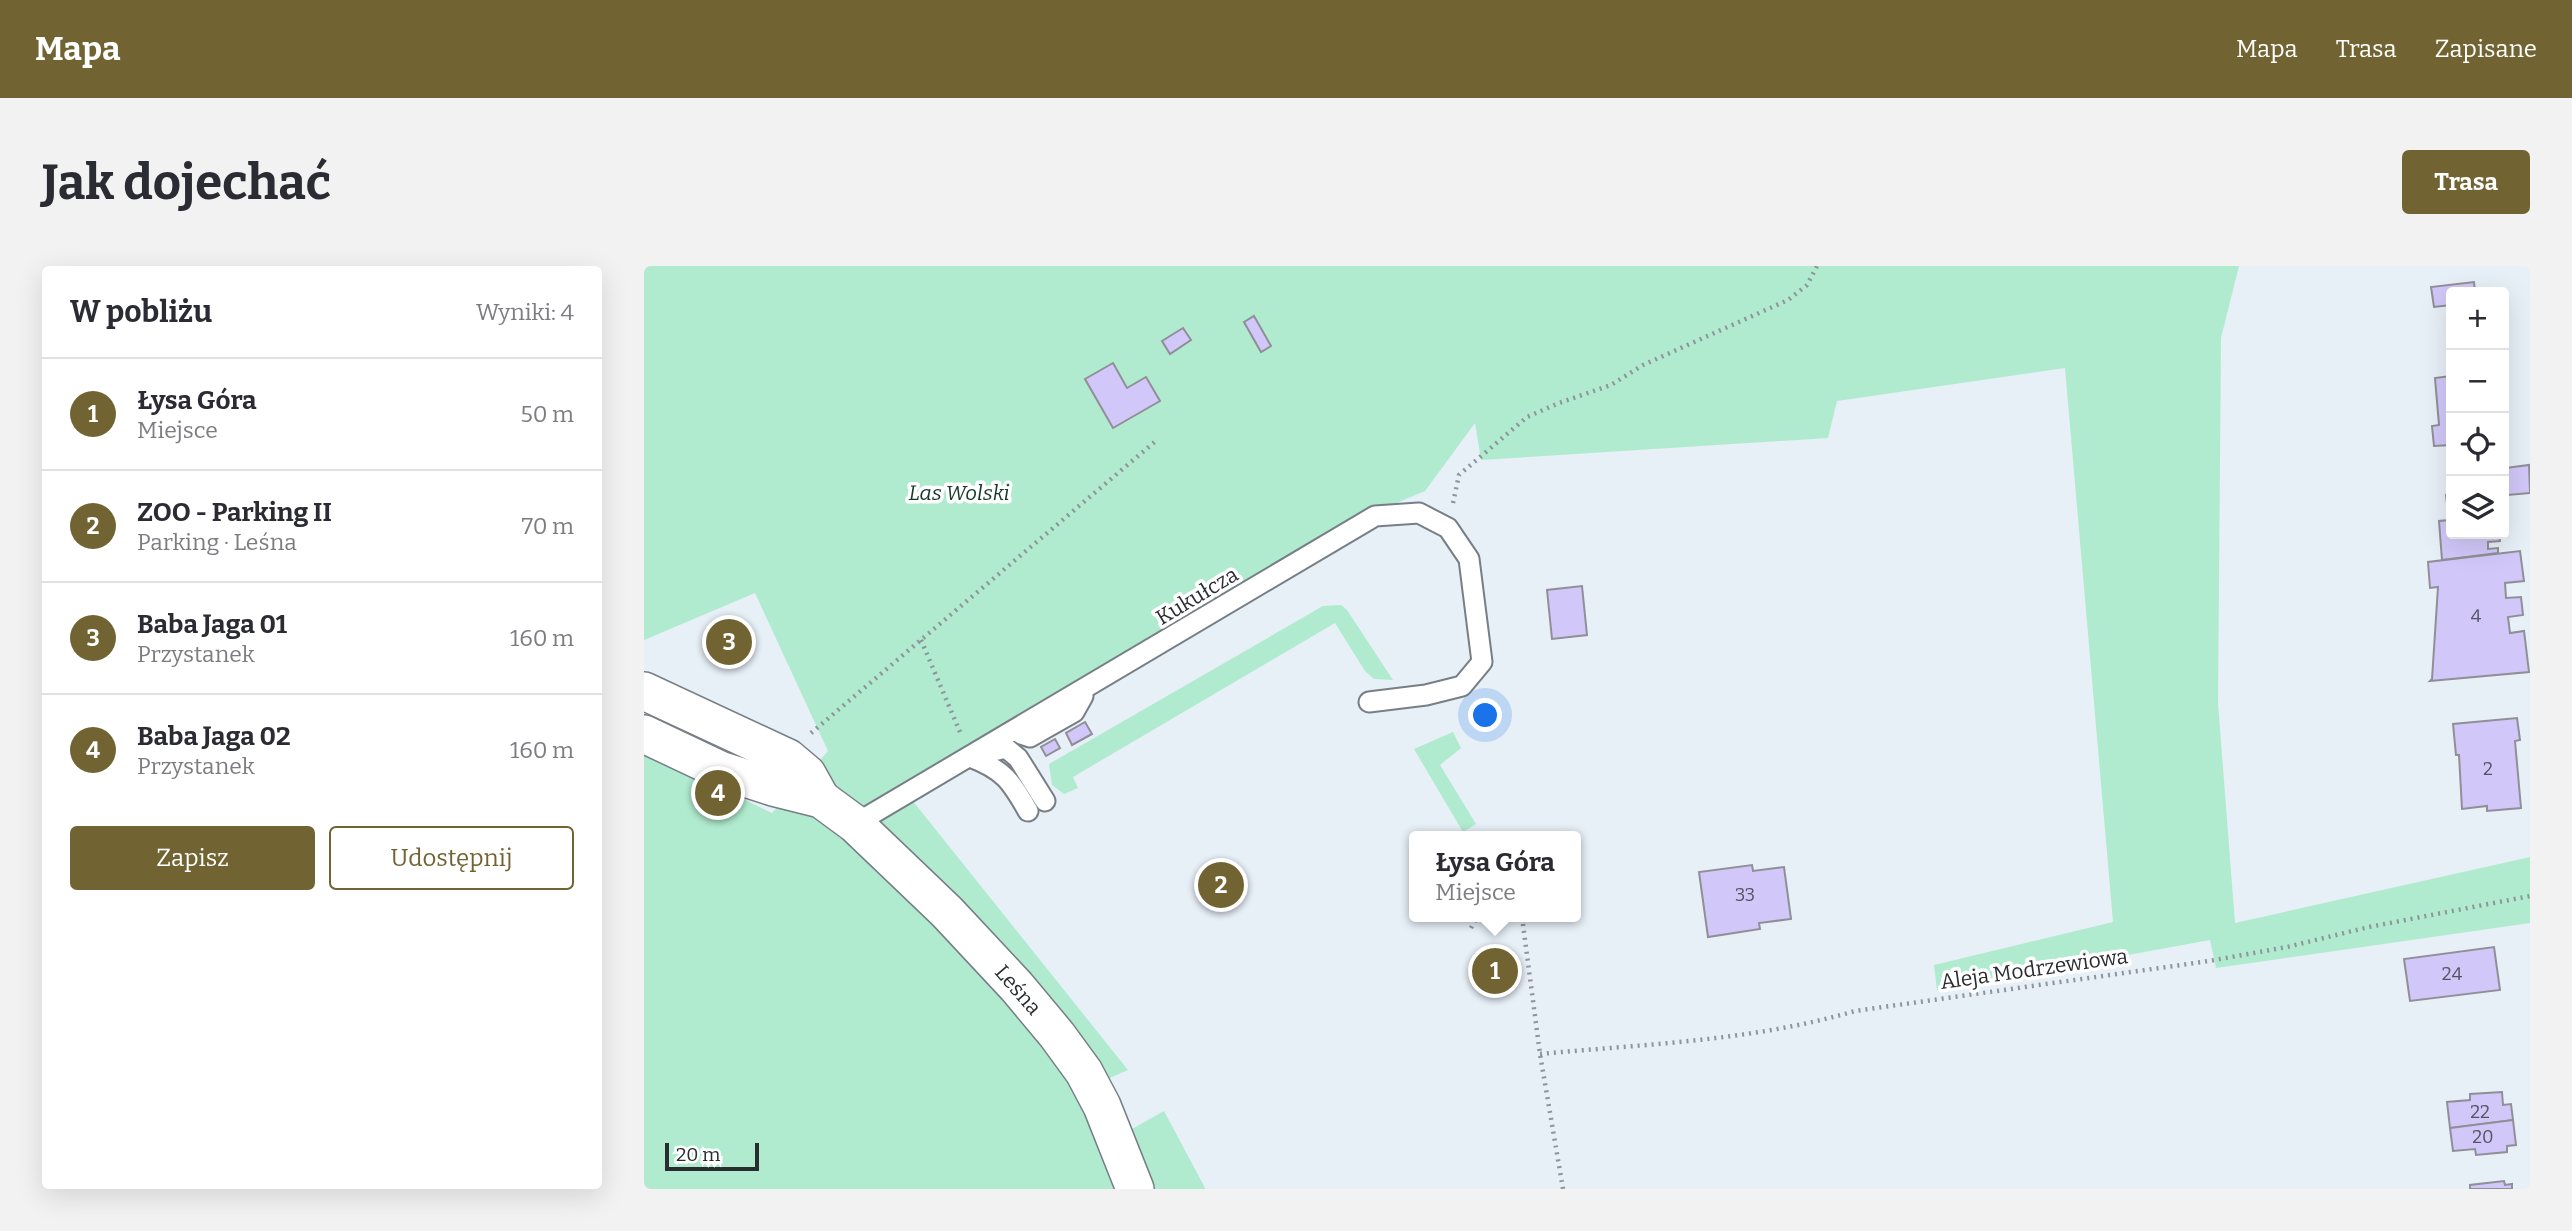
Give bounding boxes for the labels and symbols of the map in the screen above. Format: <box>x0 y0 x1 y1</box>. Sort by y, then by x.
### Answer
park label: Las Wolski <box>909 480 1009 506</box>
street label: Kukułcza <box>1151 561 1243 631</box>
house number: 4 <box>2471 605 2482 627</box>
pin: 3 <box>706 616 752 668</box>
your location <box>1468 698 1502 732</box>
house number: 2 <box>2483 758 2493 780</box>
pin: 4 <box>695 767 741 819</box>
pin: 2 <box>1198 859 1244 911</box>
house number: 33 <box>1735 884 1755 906</box>
street label: Aleja Modrzewiowa <box>1939 943 2130 995</box>
pin: 1 <box>1472 945 1518 997</box>
street label: Leśna <box>989 960 1047 1021</box>
house number: 24 <box>2442 963 2463 985</box>
house number: 22 <box>2470 1101 2490 1123</box>
house number: 20 <box>2472 1126 2494 1148</box>
scale bar <box>665 1140 760 1172</box>

